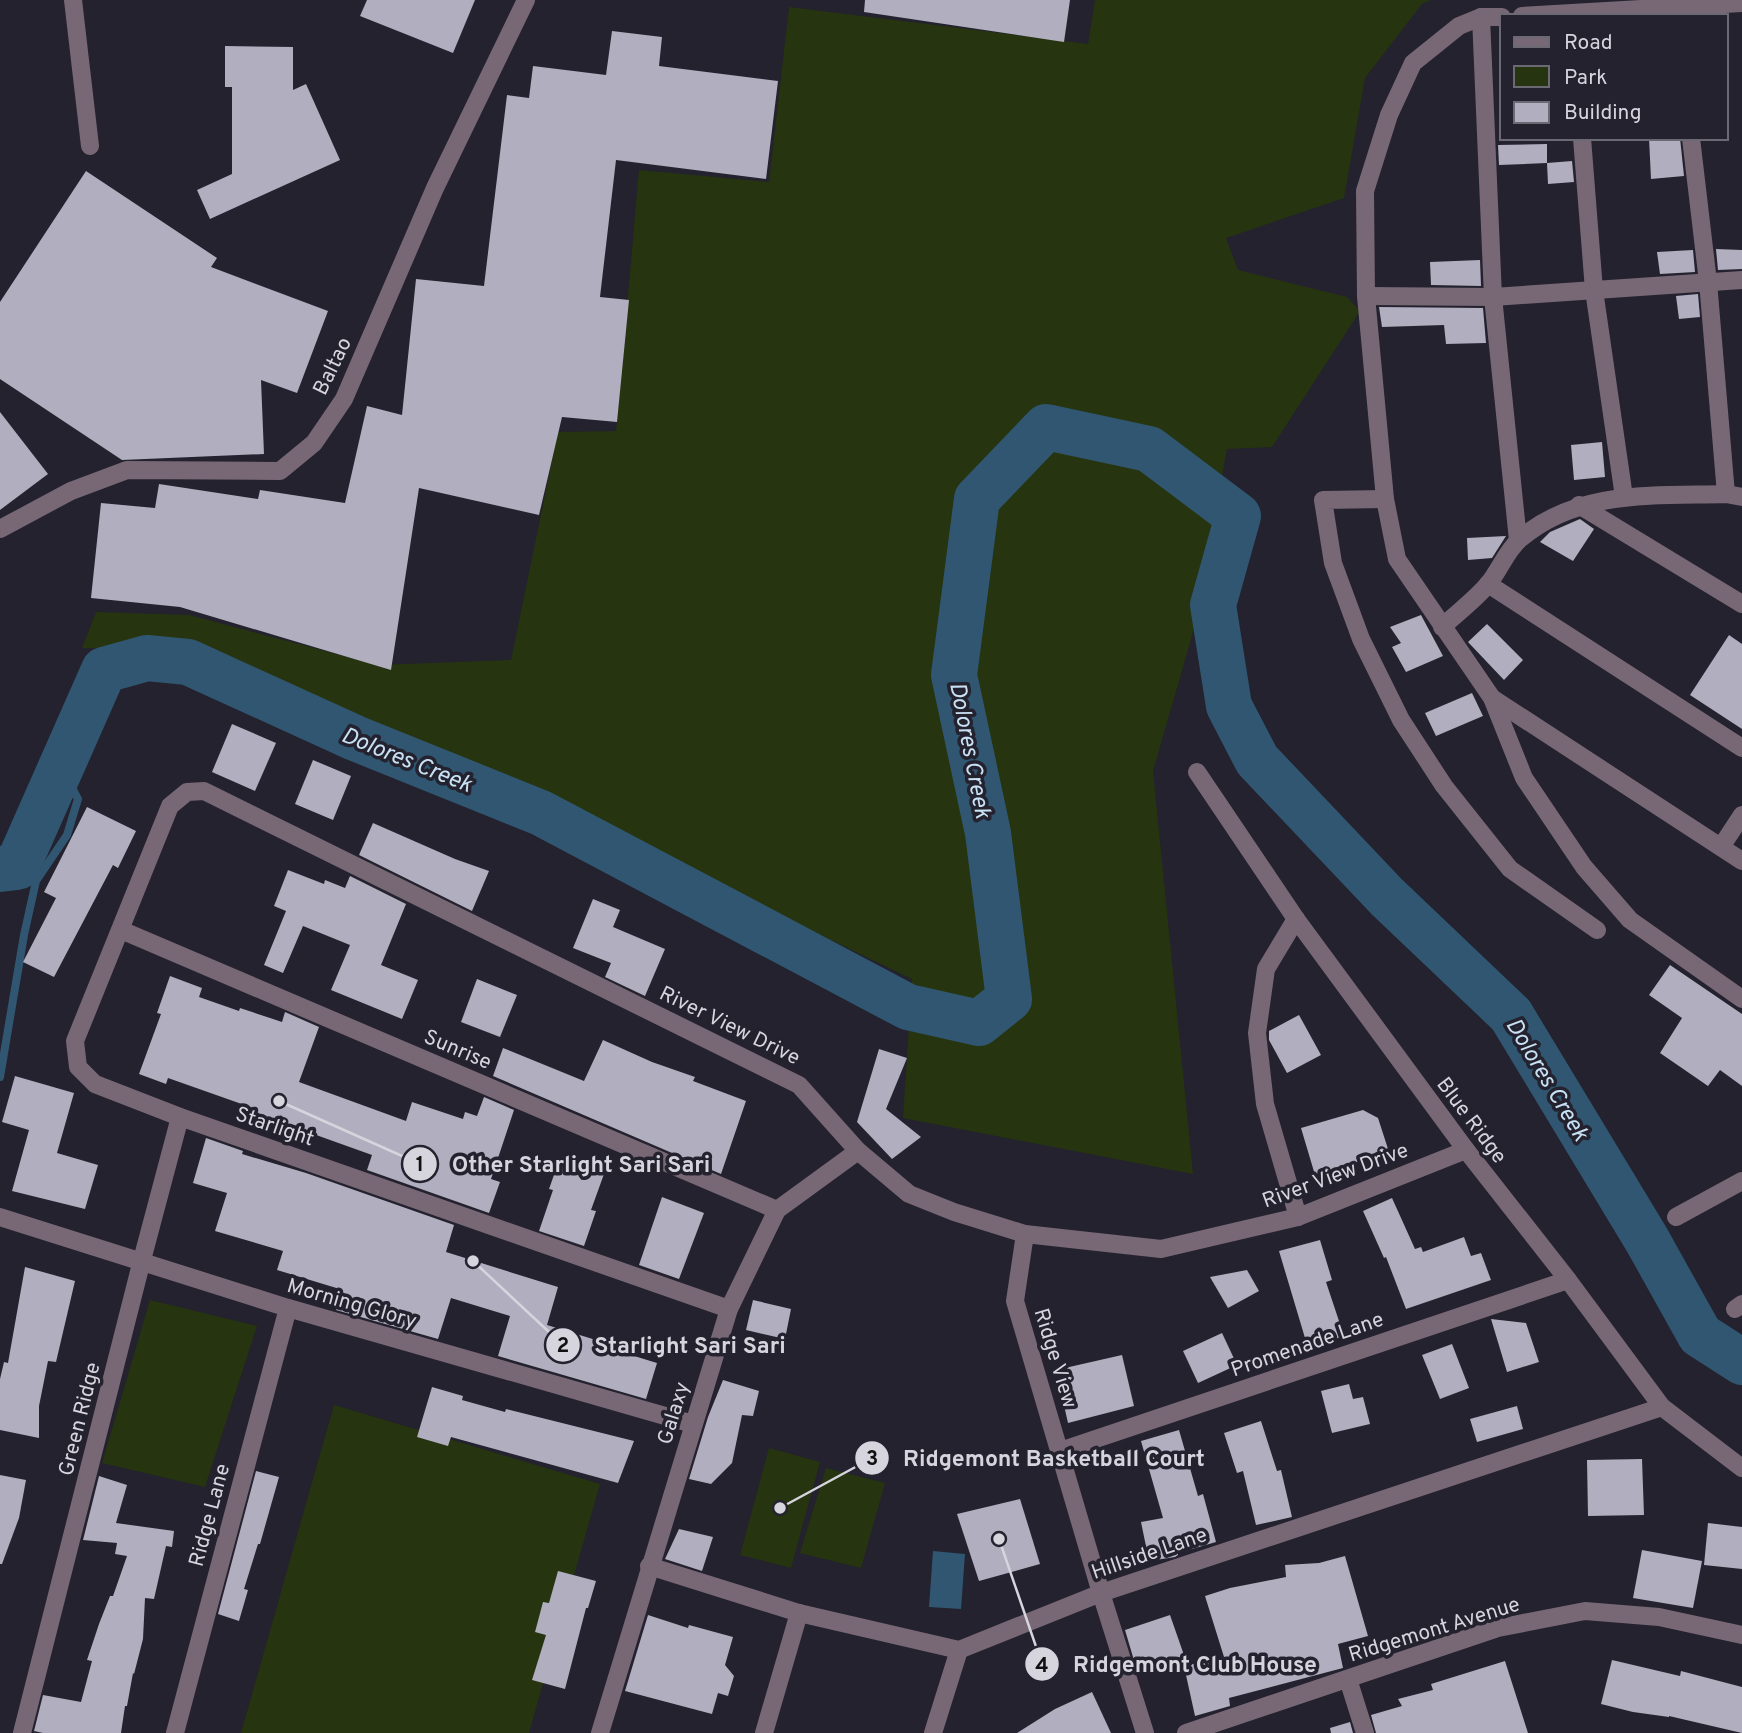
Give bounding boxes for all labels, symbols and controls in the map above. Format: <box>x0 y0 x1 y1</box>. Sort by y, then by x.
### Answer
legend <box>1500 14 1728 140</box>
text: Road <box>1564 30 1613 57</box>
text: Park <box>1564 65 1607 92</box>
text: Building <box>1564 100 1642 127</box>
street label: Baltao <box>308 333 359 400</box>
water label: Dolores Creek <box>941 680 996 822</box>
water label: Dolores Creek <box>337 722 476 801</box>
street label: River View Drive <box>654 981 804 1072</box>
water label: Dolores Creek <box>1498 1014 1594 1147</box>
street label: Sunrise <box>419 1024 495 1077</box>
street label: Blue Ridge <box>1430 1072 1512 1170</box>
street label: Starlight <box>232 1101 317 1153</box>
street label: River View Drive <box>1259 1137 1412 1215</box>
callout: Other Starlight Sari Sari <box>402 1142 724 1186</box>
text: 1 <box>416 1152 424 1179</box>
text: Other Starlight Sari Sari <box>452 1152 710 1181</box>
street label: Morning Glory <box>284 1273 420 1336</box>
street label: Ridge View <box>1027 1305 1083 1412</box>
street label: Promenade Lane <box>1227 1307 1387 1384</box>
callout: Starlight Sari Sari <box>545 1323 800 1367</box>
text: 2 <box>557 1333 569 1360</box>
text: Starlight Sari Sari <box>594 1333 786 1362</box>
street label: Green Ridge <box>53 1360 108 1479</box>
street label: Galaxy <box>652 1379 697 1448</box>
callout: Ridgemont Basketball Court <box>854 1436 1219 1480</box>
text: 3 <box>866 1446 878 1473</box>
text: Ridgemont Basketball Court <box>903 1446 1205 1475</box>
street label: Ridge Lane <box>184 1461 237 1570</box>
street label: Hillside Lane <box>1088 1522 1211 1587</box>
street label: Ridgemont Avenue <box>1345 1592 1523 1669</box>
callout: Ridgemont Club House <box>1024 1642 1331 1686</box>
text: Ridgemont Club House <box>1073 1652 1317 1681</box>
text: 4 <box>1035 1653 1049 1680</box>

